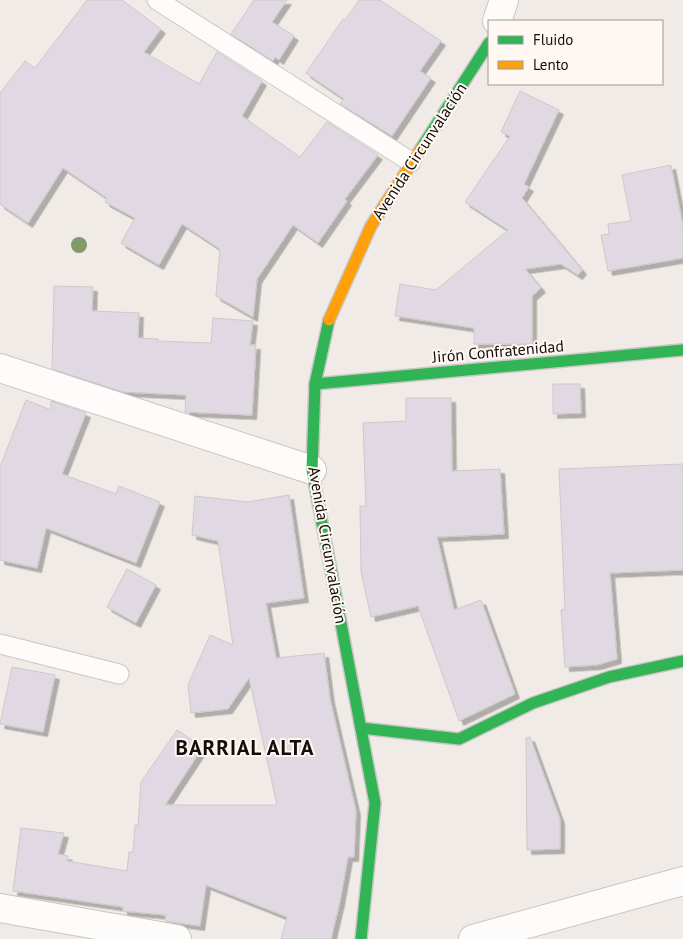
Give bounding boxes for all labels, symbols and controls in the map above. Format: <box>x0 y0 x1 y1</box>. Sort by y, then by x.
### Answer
legend <box>488 20 663 85</box>
text: Fluido <box>533 30 573 49</box>
text: Lento <box>533 55 569 74</box>
street label: Avenida Circunvalación <box>367 79 471 223</box>
street label: Jirón Confratenidad <box>430 335 565 367</box>
street label: Avenida Circunvalación <box>304 465 352 625</box>
district label: BARRIAL ALTA <box>175 734 315 761</box>

